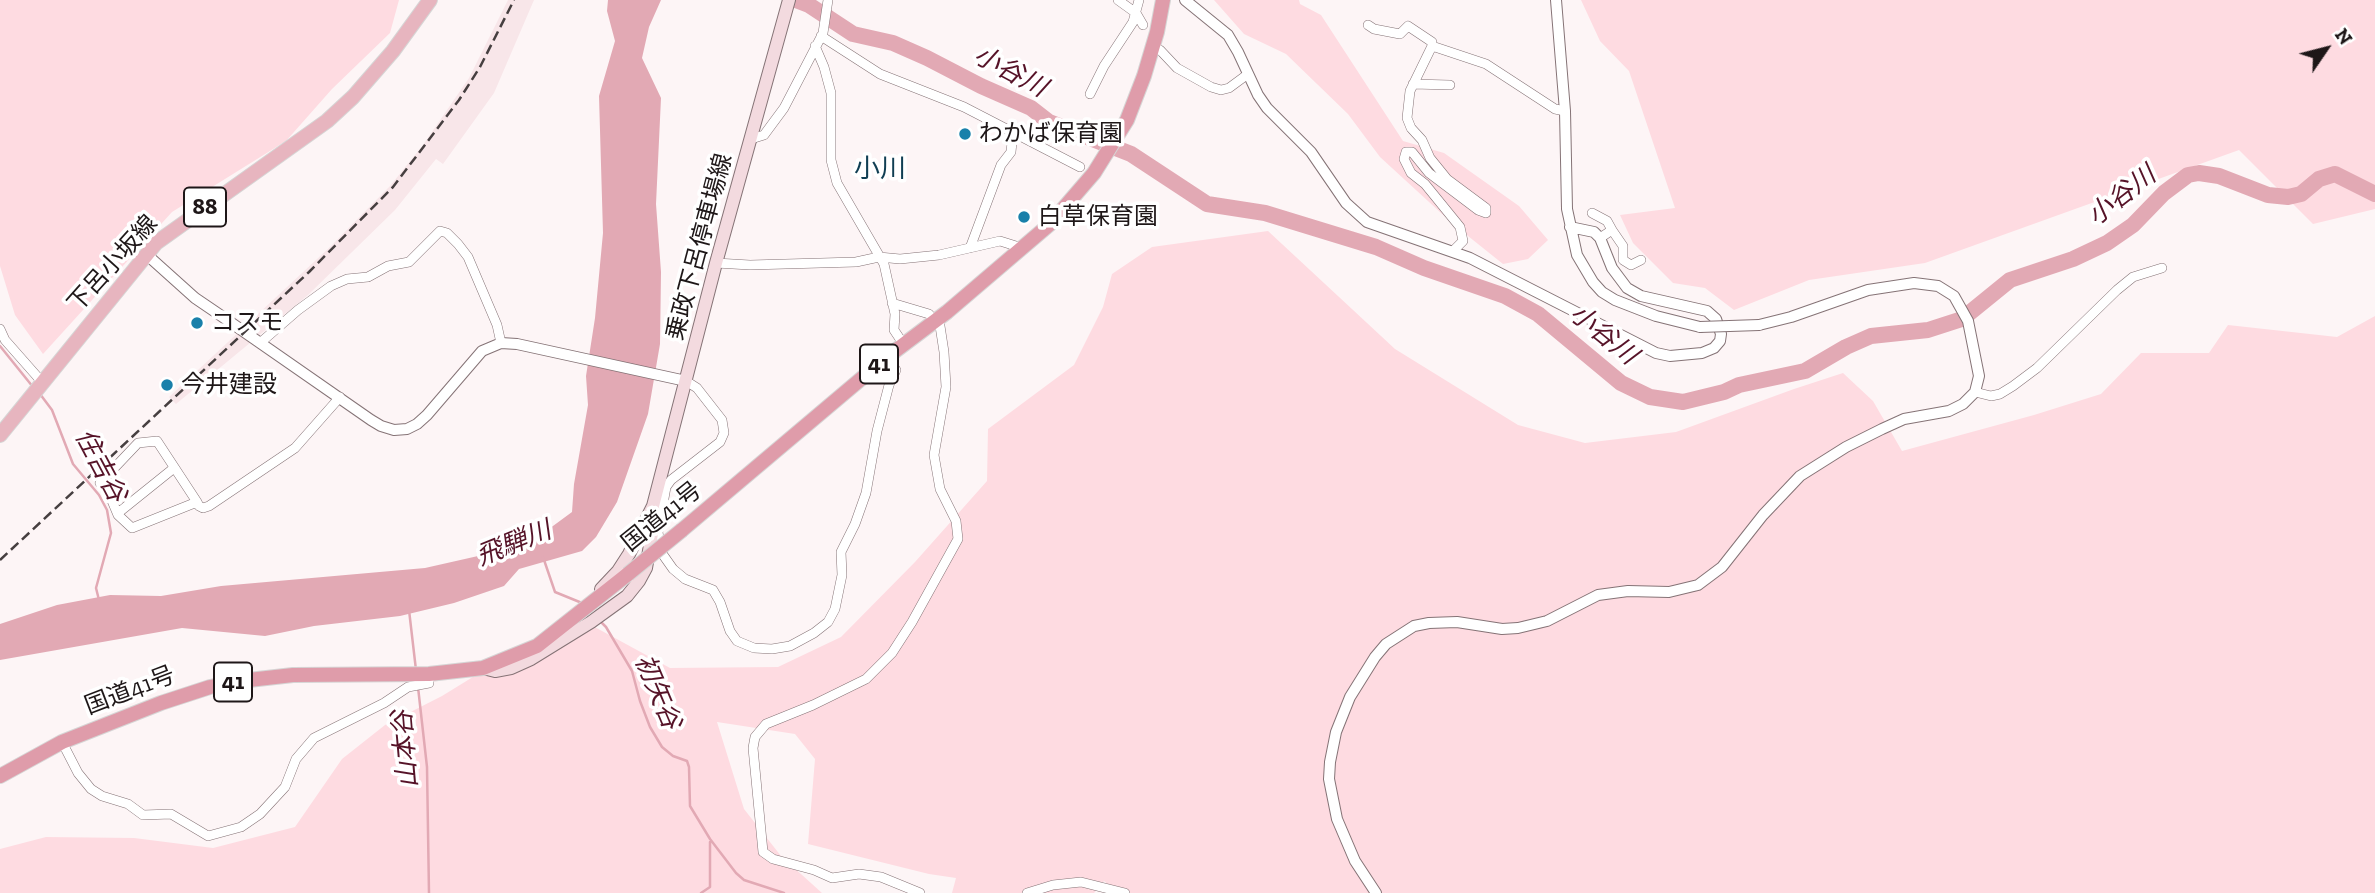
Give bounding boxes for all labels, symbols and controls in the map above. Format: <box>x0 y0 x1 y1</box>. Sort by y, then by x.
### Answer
north arrow <box>2291 14 2361 84</box>
text: N <box>2330 24 2357 49</box>
water label: 小谷川 <box>968 40 1052 104</box>
place label: わかば保育園 <box>979 120 1123 148</box>
marker: わかば保育園 <box>957 126 973 142</box>
street label: 乗政下呂停車場線 <box>661 151 739 343</box>
district label: 小川 <box>854 154 906 186</box>
water label: 小谷川 <box>2082 160 2162 232</box>
road number: 88 <box>184 188 226 227</box>
place label: 白草保育園 <box>1038 203 1158 231</box>
marker: 白草保育園 <box>1016 209 1032 225</box>
street label: 下呂小坂線 <box>62 210 164 318</box>
water label: 小谷川 <box>1563 298 1643 372</box>
place label: コスモ <box>211 309 283 337</box>
marker: コスモ <box>189 315 205 331</box>
road number: 41 <box>860 344 898 384</box>
place label: 今井建設 <box>181 371 277 399</box>
marker: 今井建設 <box>159 377 175 393</box>
water label: 住吉谷 <box>68 424 132 508</box>
street label: 国道41号 <box>616 476 708 558</box>
water label: 飛騨川 <box>472 515 556 573</box>
water label: 初矢谷 <box>627 650 687 734</box>
street label: 国道41号 <box>81 661 179 721</box>
road number: 41 <box>214 662 252 702</box>
water label: 山本谷 <box>387 709 425 789</box>

